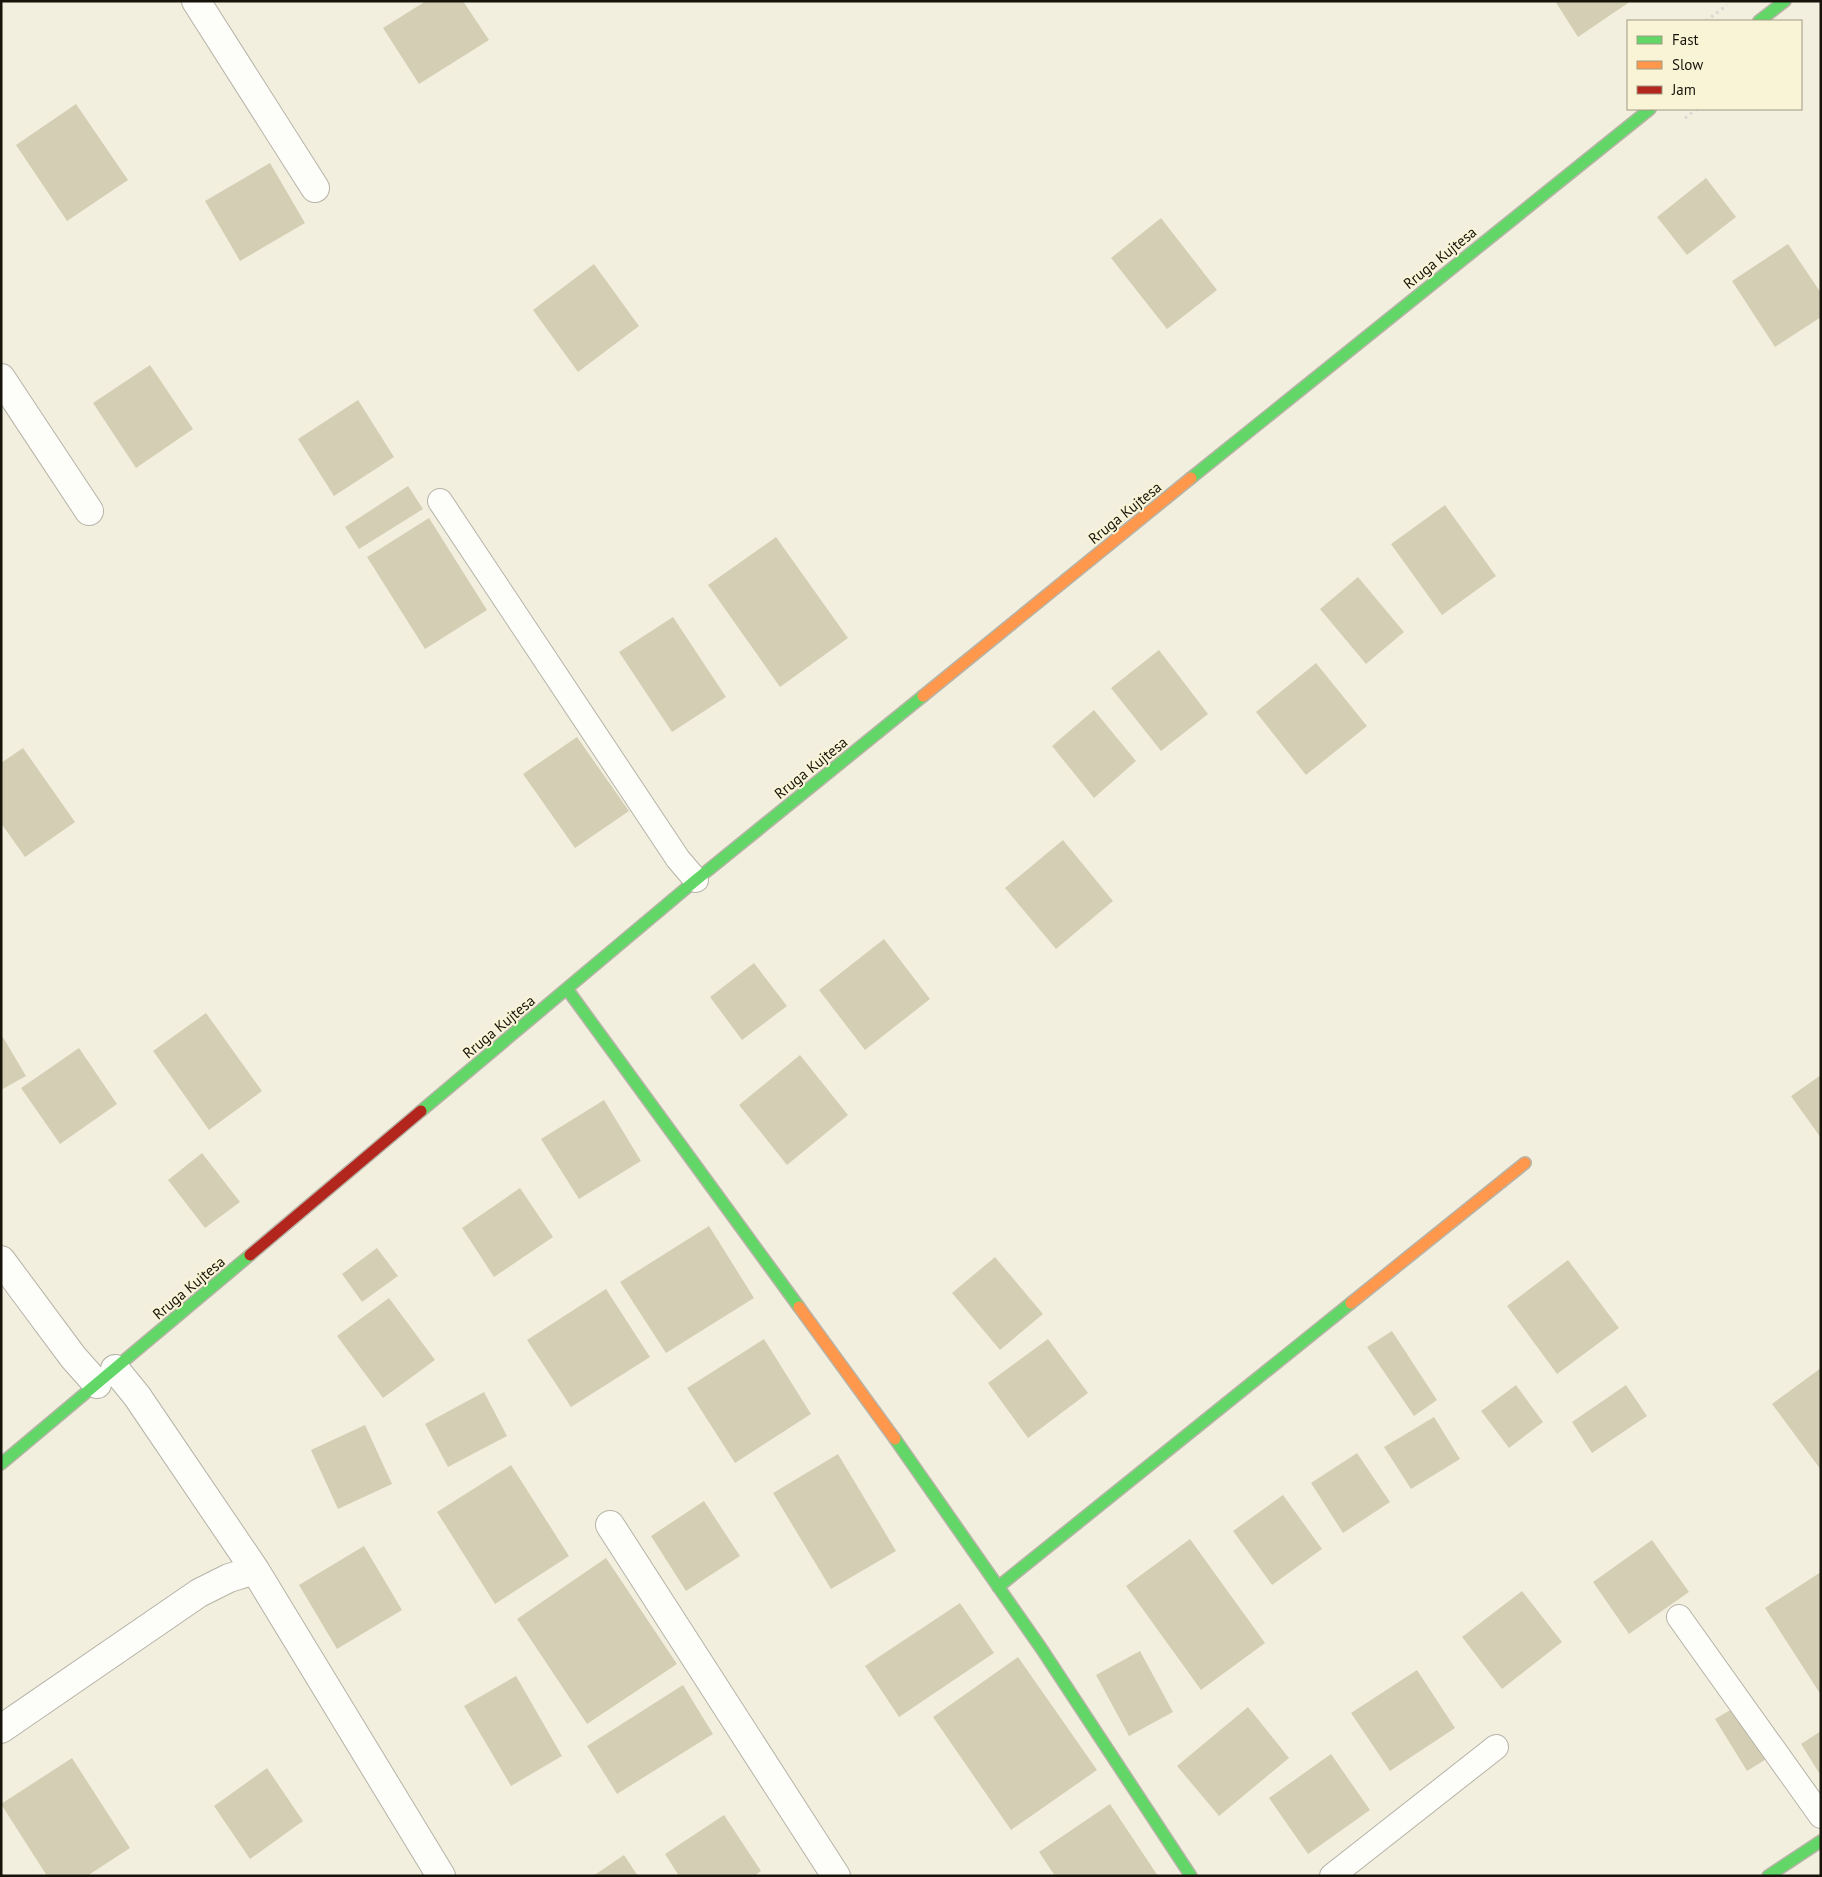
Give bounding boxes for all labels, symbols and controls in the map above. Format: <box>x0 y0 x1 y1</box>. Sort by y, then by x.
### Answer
legend <box>1627 20 1802 110</box>
text: Fast <box>1672 30 1699 49</box>
text: Slow <box>1672 55 1703 74</box>
text: Jam <box>1671 80 1696 99</box>
street label: Rruga Kujtesa <box>1399 222 1480 293</box>
street label: Rruga Kujtesa <box>1084 477 1165 548</box>
street label: Rruga Kujtesa <box>770 732 851 803</box>
street label: Rruga Kujtesa <box>459 991 539 1062</box>
street label: Rruga Kujtesa <box>149 1252 229 1323</box>

